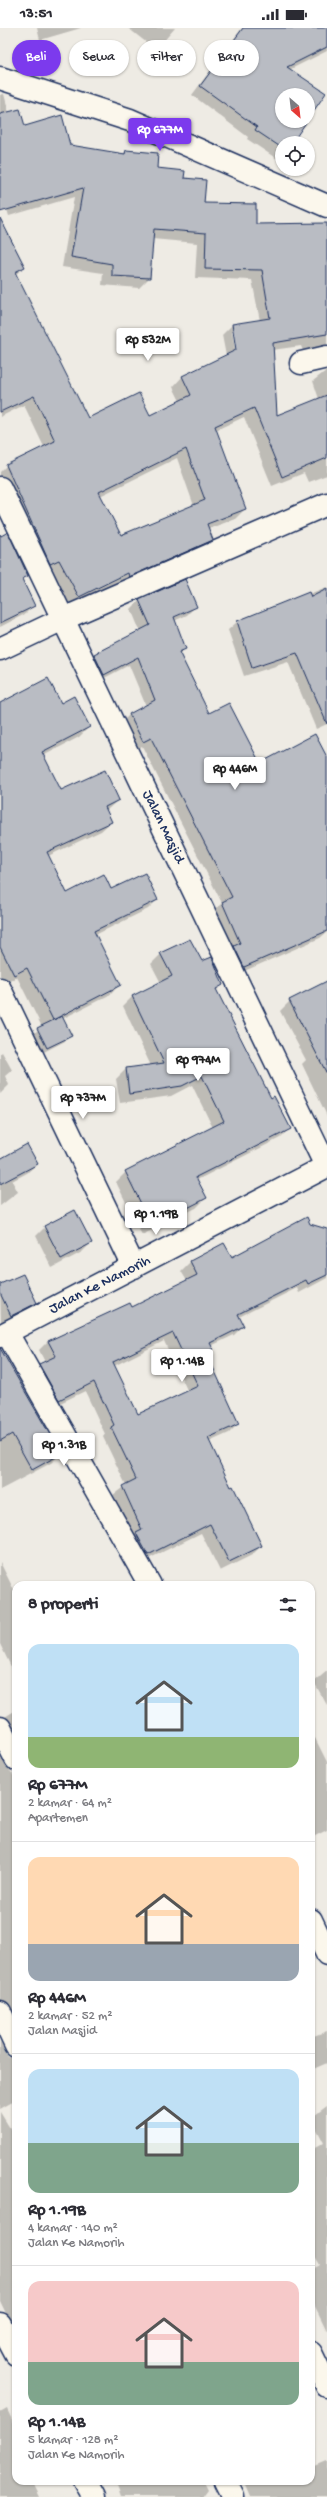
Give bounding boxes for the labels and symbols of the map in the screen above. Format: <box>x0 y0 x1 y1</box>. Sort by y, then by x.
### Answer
north arrow <box>275 88 315 128</box>
pin: Rp 677M <box>123 118 197 152</box>
pin: Rp 532M <box>111 328 185 362</box>
pin: Rp 446M <box>198 757 272 791</box>
street label: Jalan Masjid <box>138 787 189 868</box>
pin: Rp 974M <box>161 1048 235 1082</box>
pin: Rp 737M <box>46 1086 120 1120</box>
pin: Rp 1.19B <box>115 1202 197 1236</box>
street label: Jalan Ke Namorih <box>46 1252 154 1318</box>
pin: Rp 1.14B <box>141 1349 223 1383</box>
pin: Rp 1.31B <box>23 1433 105 1467</box>

